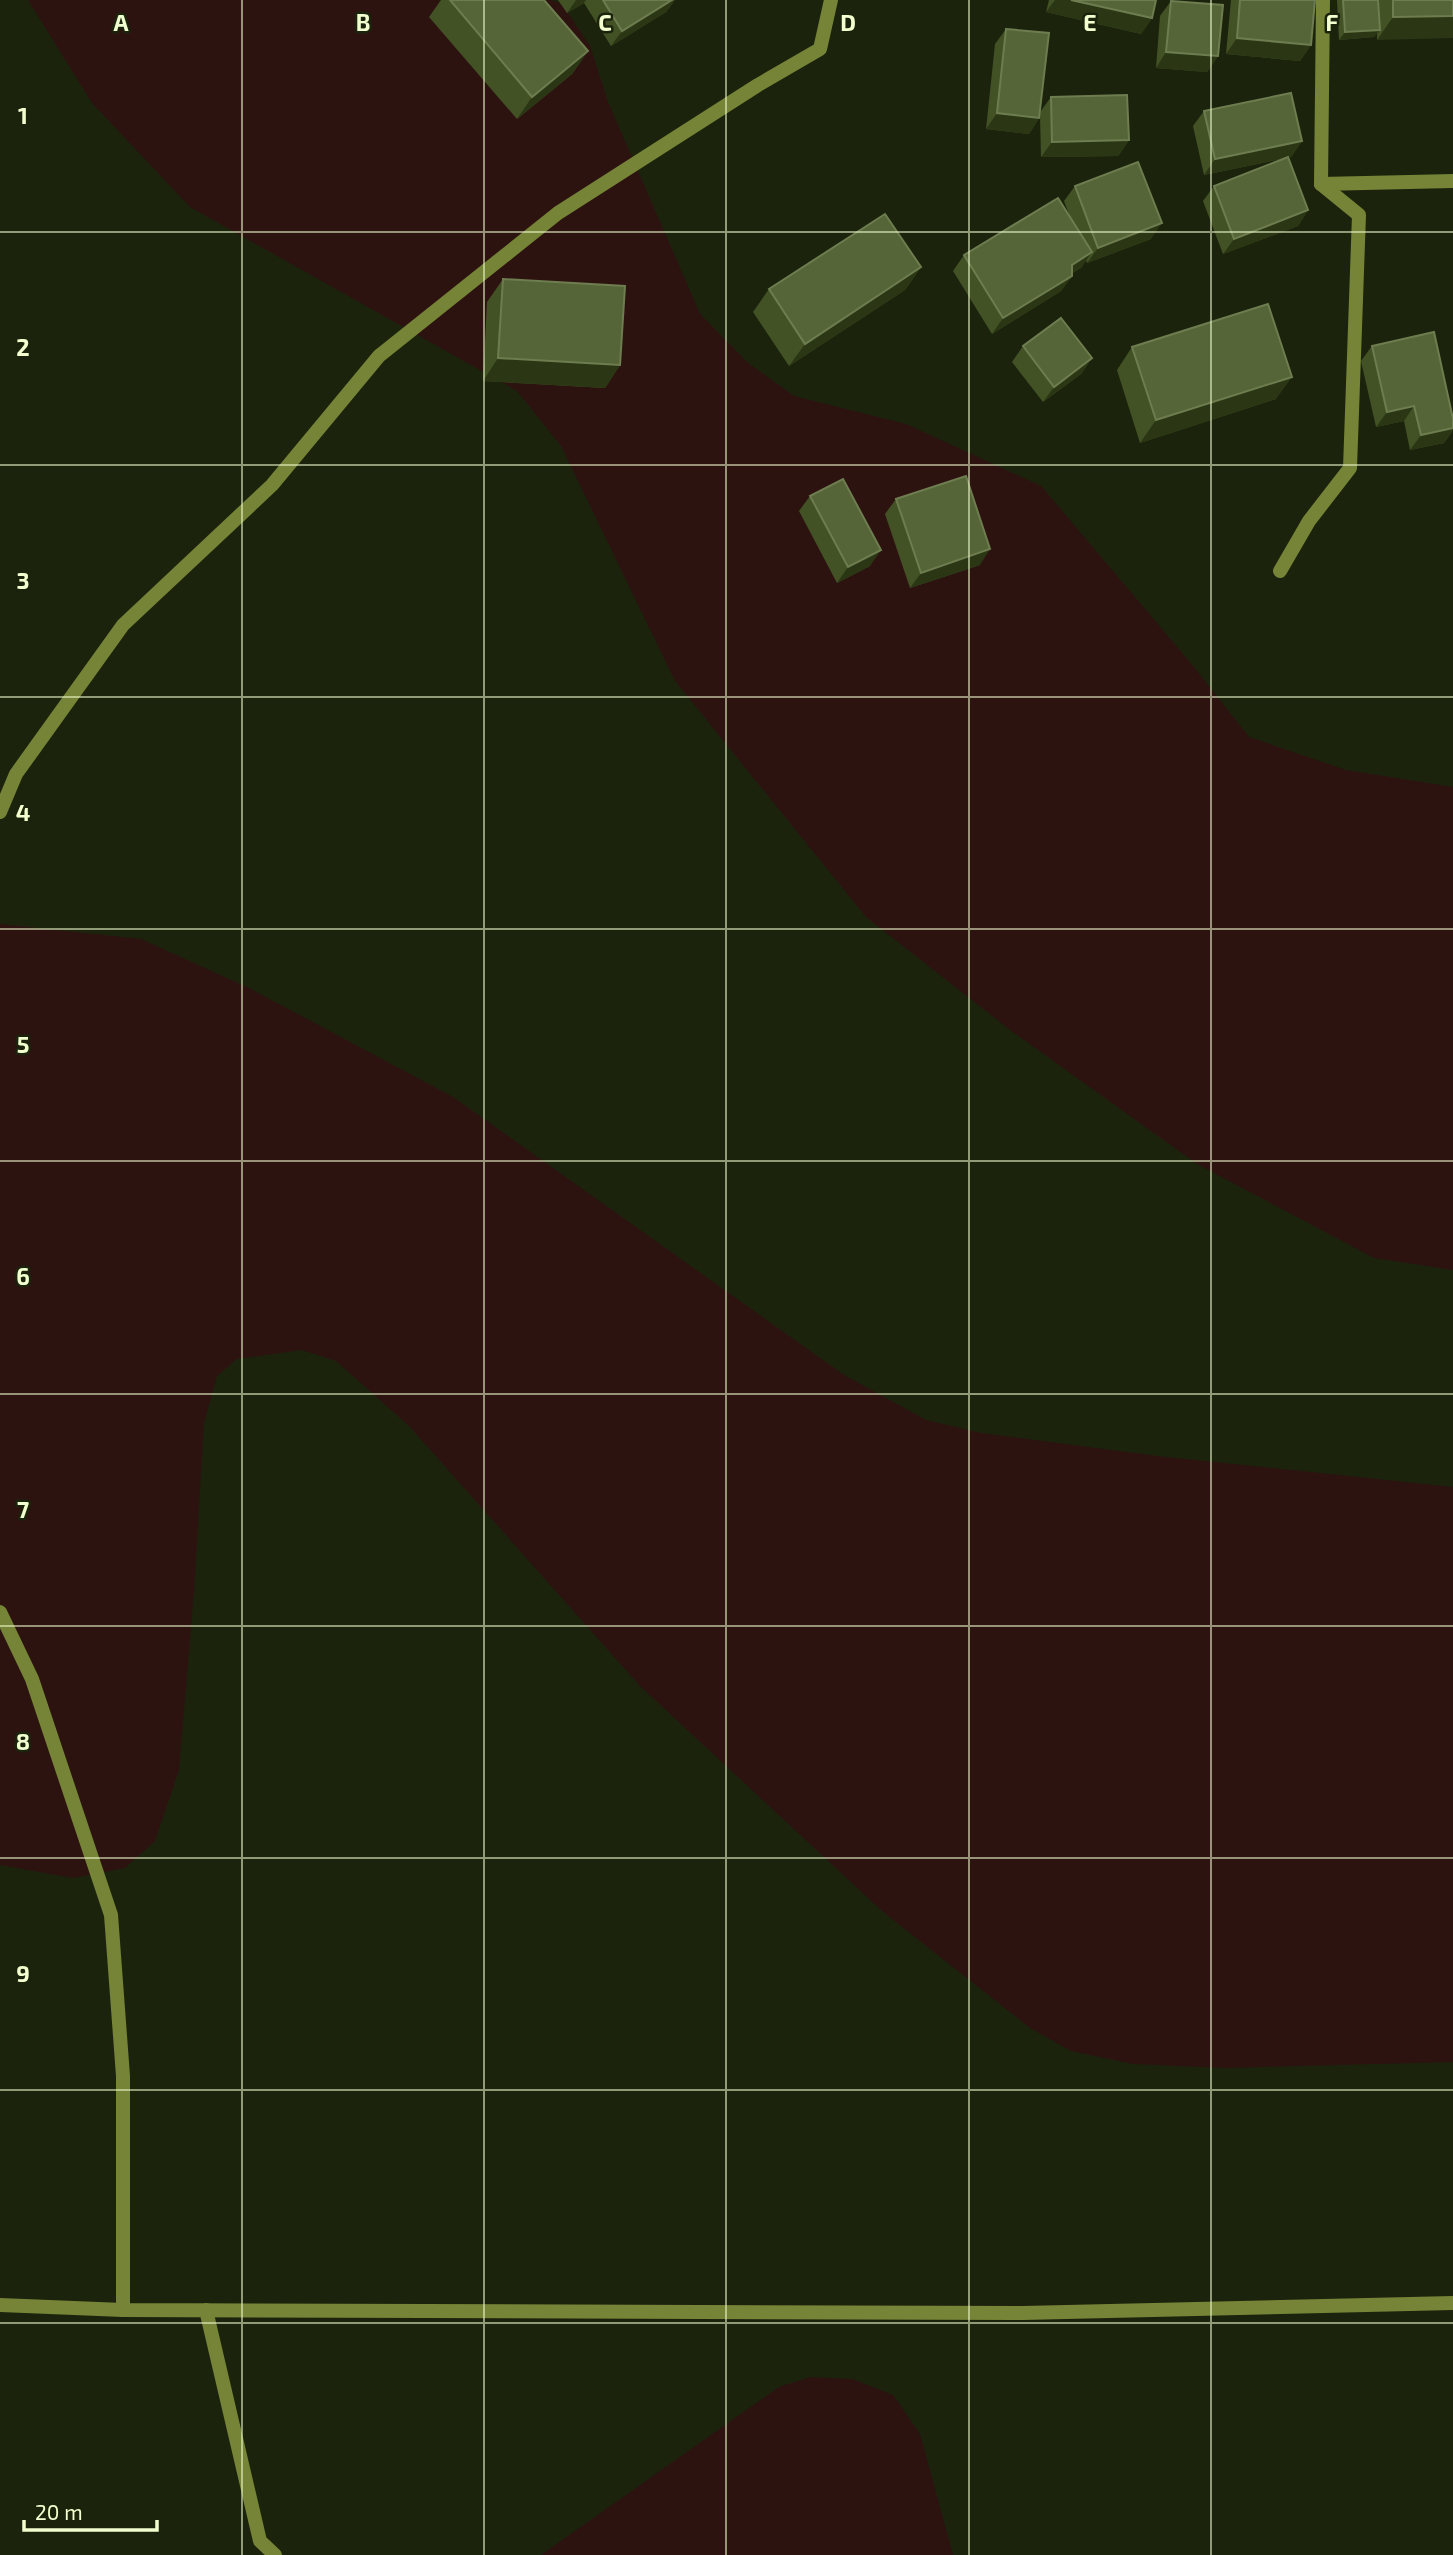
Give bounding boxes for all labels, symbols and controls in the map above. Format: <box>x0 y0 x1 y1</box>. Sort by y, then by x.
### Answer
text: A <box>113 8 129 36</box>
text: B <box>356 8 370 36</box>
text: C <box>598 8 612 36</box>
text: D <box>840 8 856 36</box>
text: E <box>1083 8 1097 36</box>
text: F <box>1326 8 1339 36</box>
text: 1 <box>18 101 28 129</box>
text: 2 <box>16 333 30 361</box>
text: 3 <box>16 566 30 594</box>
text: 4 <box>16 798 30 826</box>
text: 5 <box>17 1030 29 1058</box>
text: 6 <box>16 1262 30 1290</box>
text: 7 <box>17 1495 29 1523</box>
text: 8 <box>16 1727 30 1755</box>
text: 9 <box>16 1959 30 1987</box>
scale bar <box>24 2488 158 2532</box>
text: 20 m <box>35 2499 83 2524</box>

